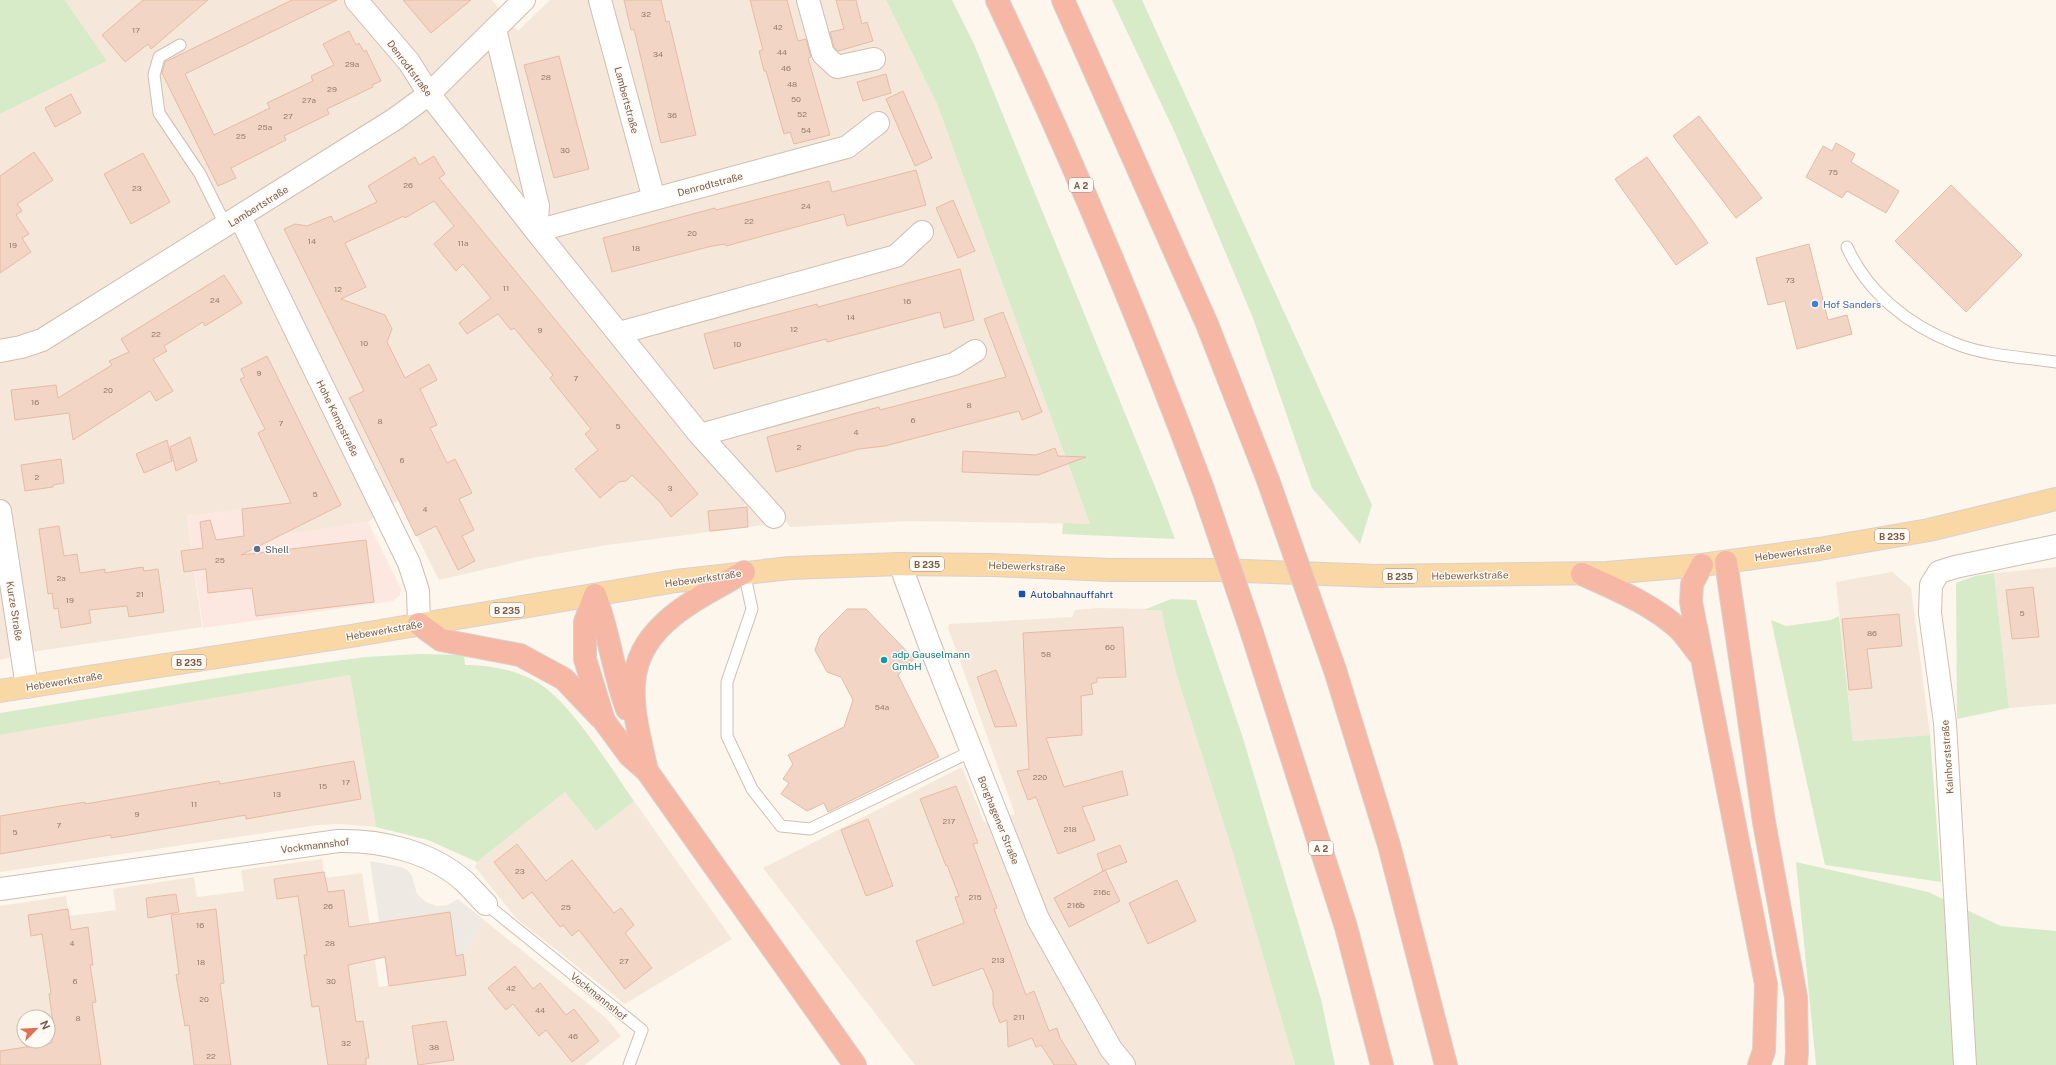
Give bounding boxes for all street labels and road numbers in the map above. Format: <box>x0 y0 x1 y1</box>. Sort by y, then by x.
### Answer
street label: Denrodtstraße <box>385 37 435 99</box>
street label: Lambertstraße <box>612 65 642 135</box>
street label: Denrodtstraße <box>676 169 744 199</box>
road number: A 2 <box>1069 178 1093 192</box>
street label: Lambertstraße <box>226 183 291 229</box>
street label: Hohe Kampstraße <box>314 378 362 458</box>
road number: B 235 <box>1875 529 1909 543</box>
street label: Hebewerkstraße <box>1754 541 1832 563</box>
road number: B 235 <box>910 557 944 571</box>
street label: Hebewerkstraße <box>988 559 1066 573</box>
street label: Hebewerkstraße <box>664 567 742 589</box>
street label: Hebewerkstraße <box>1431 568 1509 582</box>
road number: B 235 <box>1383 569 1417 583</box>
street label: Kurze Straße <box>4 580 26 642</box>
road number: B 235 <box>490 603 524 617</box>
street label: Hebewerkstraße <box>345 617 423 643</box>
road number: B 235 <box>172 655 206 669</box>
street label: Hebewerkstraße <box>25 669 103 693</box>
street label: Kainhorststraße <box>1938 719 1956 795</box>
street label: Borghagener Straße <box>976 774 1022 866</box>
street label: Vockmannshof <box>280 835 350 855</box>
road number: A 2 <box>1309 841 1333 855</box>
street label: Vockmannshof <box>568 970 630 1022</box>

